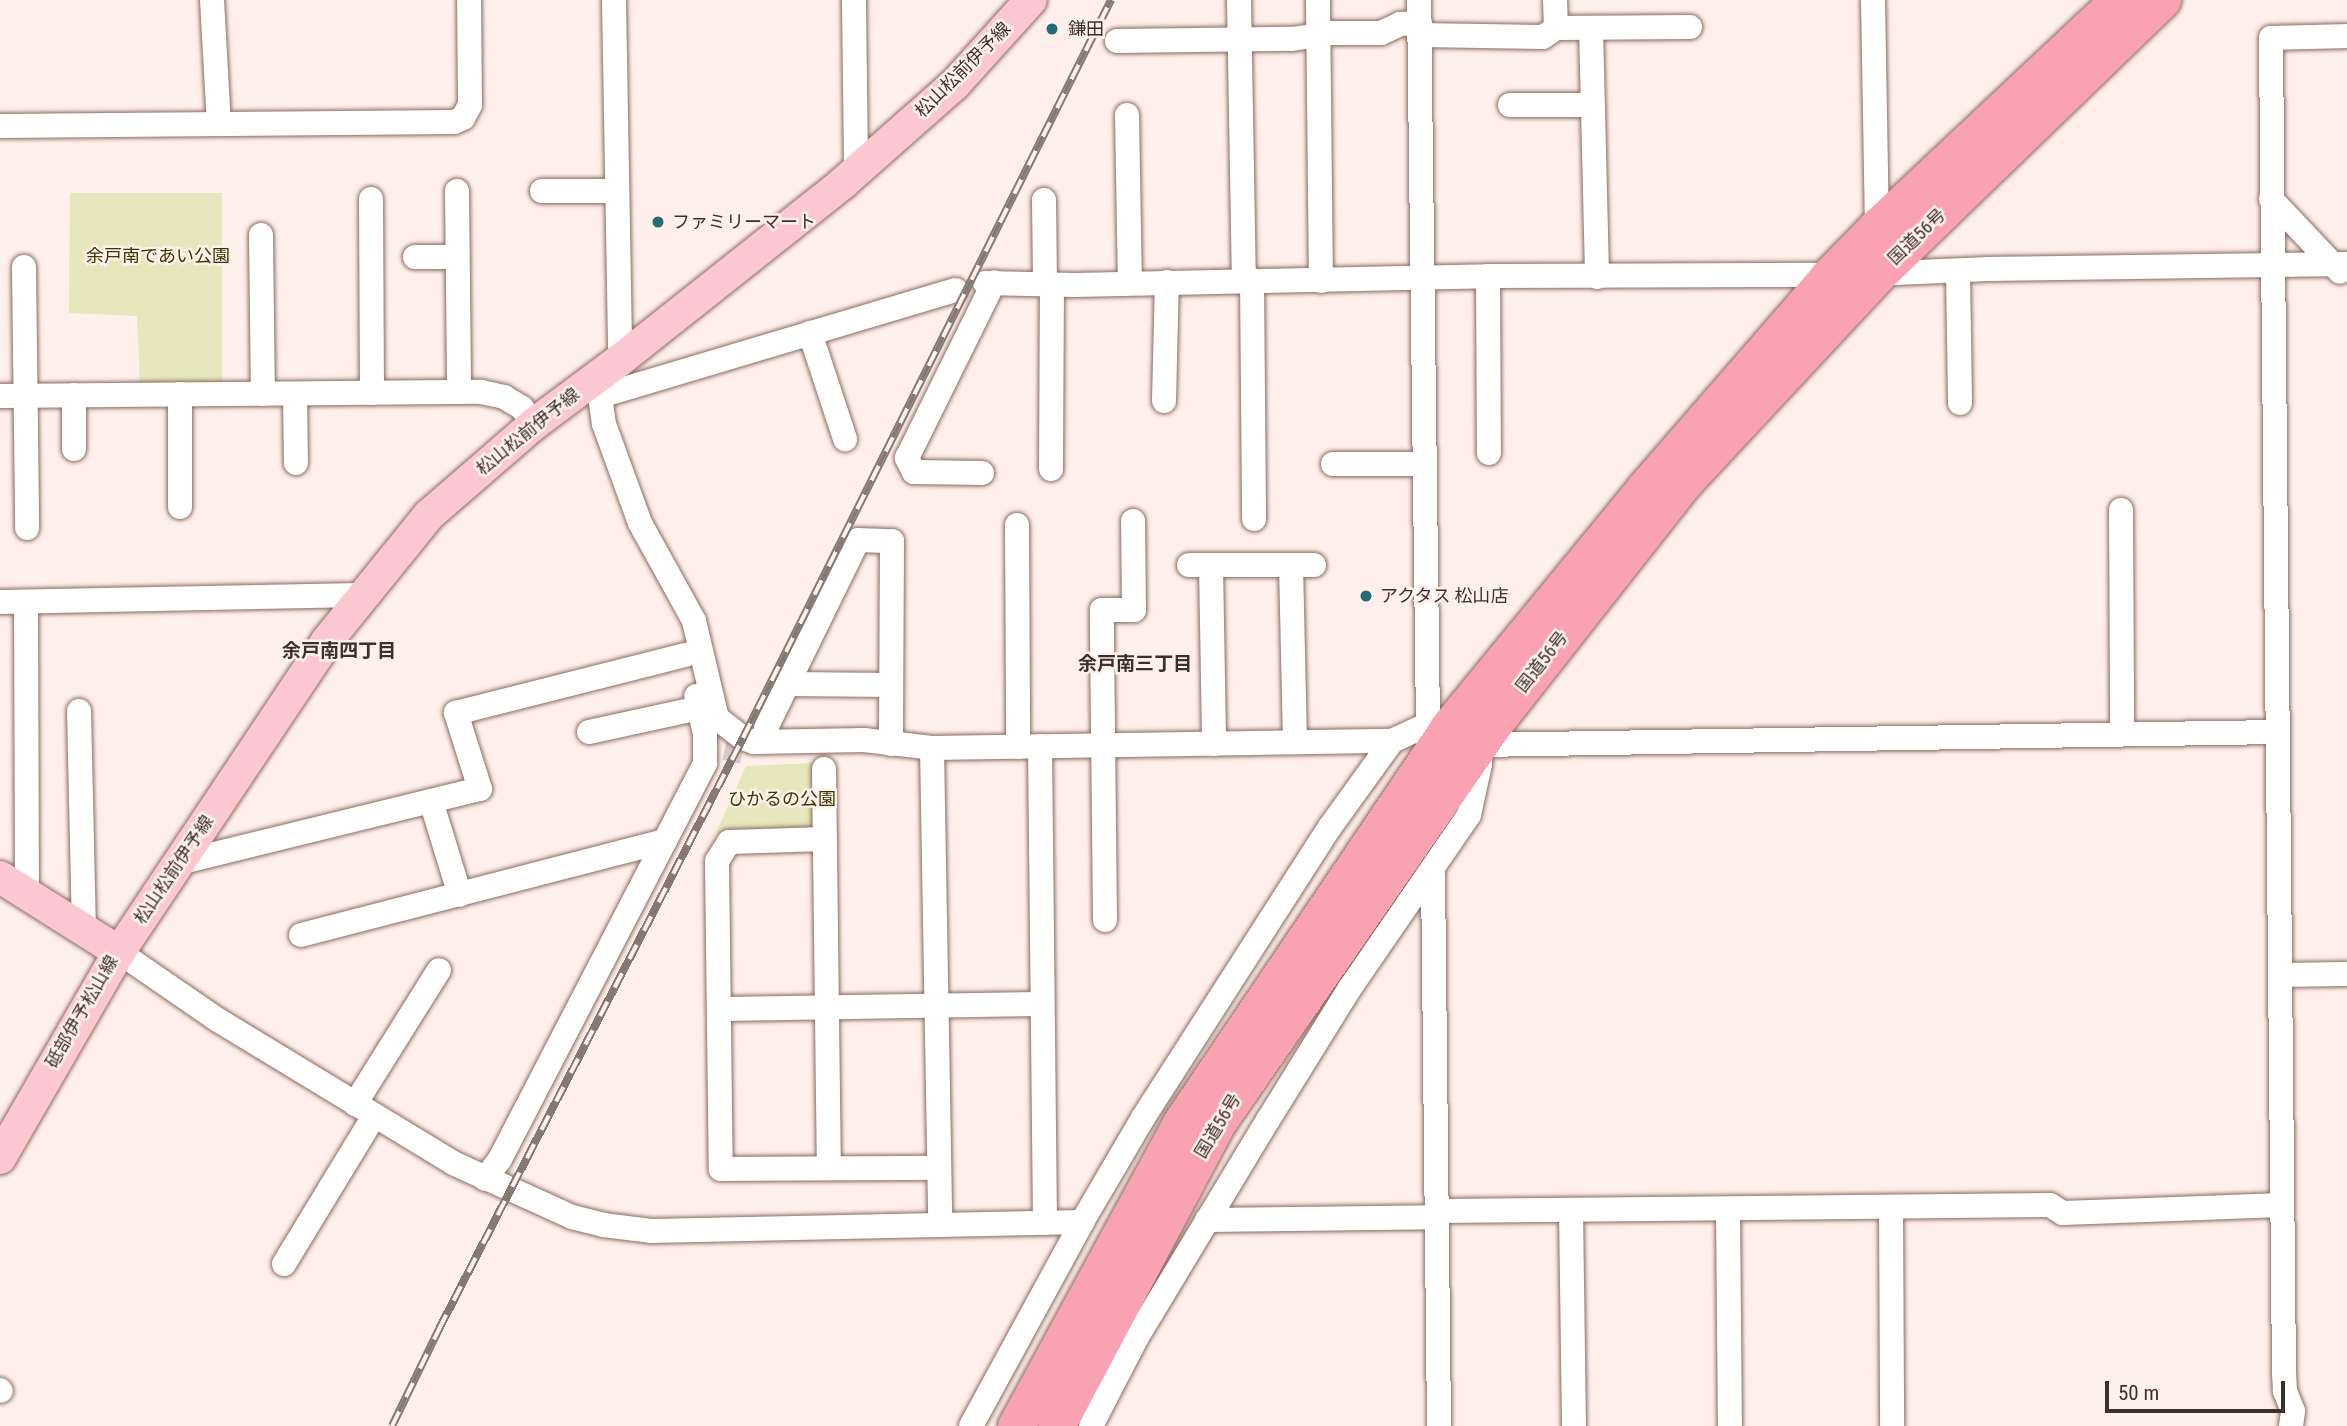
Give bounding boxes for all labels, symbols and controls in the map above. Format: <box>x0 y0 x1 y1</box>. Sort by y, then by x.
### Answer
street label: 松山松前伊予線 <box>911 18 1015 122</box>
place label: 鎌田 <box>1068 18 1104 40</box>
marker: 鎌田 <box>1042 19 1062 39</box>
street label: 国道56号 <box>1884 204 1950 270</box>
place label: ファミリーマート <box>672 211 816 233</box>
marker: ファミリーマート <box>650 214 666 230</box>
park label: 余戸南であい公園 <box>86 245 230 267</box>
street label: 松山松前伊予線 <box>472 384 584 480</box>
place label: アクタス 松山店 <box>1380 585 1510 607</box>
marker: アクタス 松山店 <box>1358 588 1374 604</box>
street label: 国道56号 <box>1511 627 1573 697</box>
district label: 余戸南四丁目 <box>282 640 396 662</box>
district label: 余戸南三丁目 <box>1078 653 1192 675</box>
park label: ひかるの公園 <box>728 788 836 810</box>
street label: 松山松前伊予線 <box>130 812 218 928</box>
street label: 砥部伊予松山線 <box>41 952 123 1072</box>
street label: 国道56号 <box>1190 1090 1246 1162</box>
scale bar <box>2109 1366 2289 1410</box>
text: 50 m <box>2118 1381 2159 1405</box>

